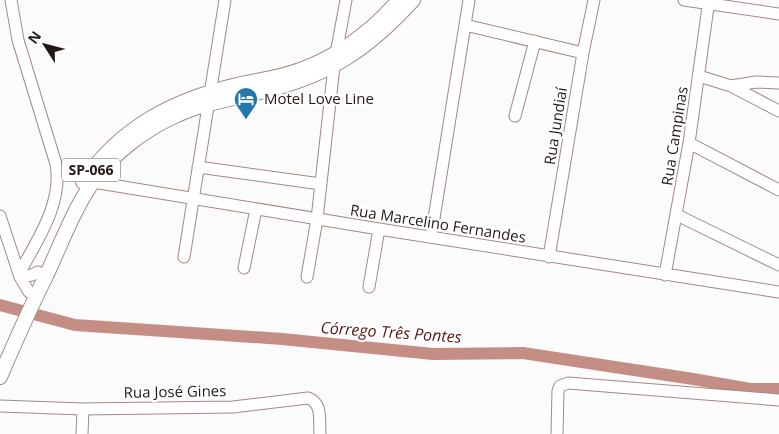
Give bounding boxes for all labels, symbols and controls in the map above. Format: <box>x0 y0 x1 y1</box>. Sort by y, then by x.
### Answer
north arrow <box>20 20 70 70</box>
text: N <box>23 27 45 47</box>
street label: Rua Jundiaí <box>539 84 571 166</box>
street label: Rua Campinas <box>656 85 692 187</box>
hotel icon: Motel Love Line <box>233 86 259 120</box>
place label: Motel Love Line <box>264 88 374 108</box>
road number: SP-066 <box>62 158 120 182</box>
street label: Rua Marcelino Fernandes <box>349 199 527 247</box>
water label: Córrego Três Pontes <box>320 316 462 348</box>
street label: Rua José Gines <box>123 380 226 402</box>

